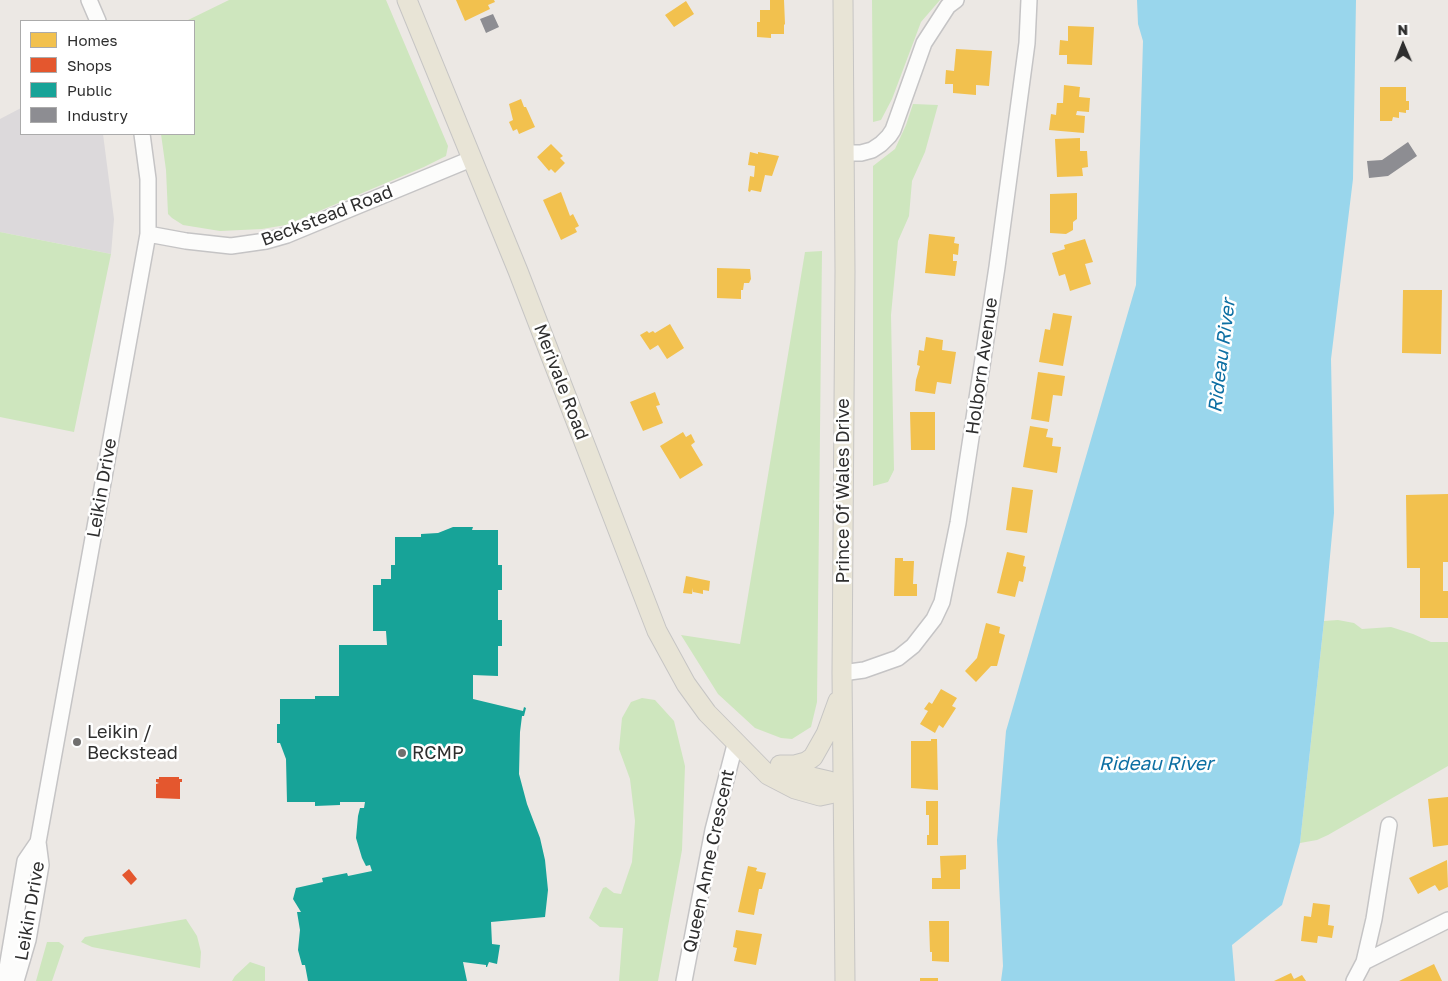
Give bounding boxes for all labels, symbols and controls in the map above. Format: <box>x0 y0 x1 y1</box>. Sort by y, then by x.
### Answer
legend <box>20 20 195 135</box>
north arrow <box>1378 20 1428 70</box>
text: N <box>1397 21 1408 38</box>
text: Homes <box>67 31 117 49</box>
text: Shops <box>67 56 112 74</box>
text: Public <box>67 81 112 99</box>
text: Industry <box>67 106 128 124</box>
street label: Beckstead Road <box>258 181 396 251</box>
street label: Holborn Avenue <box>962 296 1002 436</box>
water label: Rideau River <box>1204 298 1240 414</box>
street label: Merivale Road <box>529 321 593 443</box>
street label: Prince Of Wales Drive <box>832 398 854 584</box>
street label: Leikin Drive <box>83 437 121 539</box>
place label: Leikin / Beckstead <box>87 721 178 764</box>
marker: Leikin / Beckstead <box>71 736 83 748</box>
place label: RCMP <box>412 742 464 764</box>
marker: RCMP <box>396 747 408 759</box>
water label: Rideau River <box>1099 753 1213 775</box>
street label: Queen Anne Crescent <box>679 767 739 955</box>
street label: Leikin Drive <box>11 860 49 962</box>

